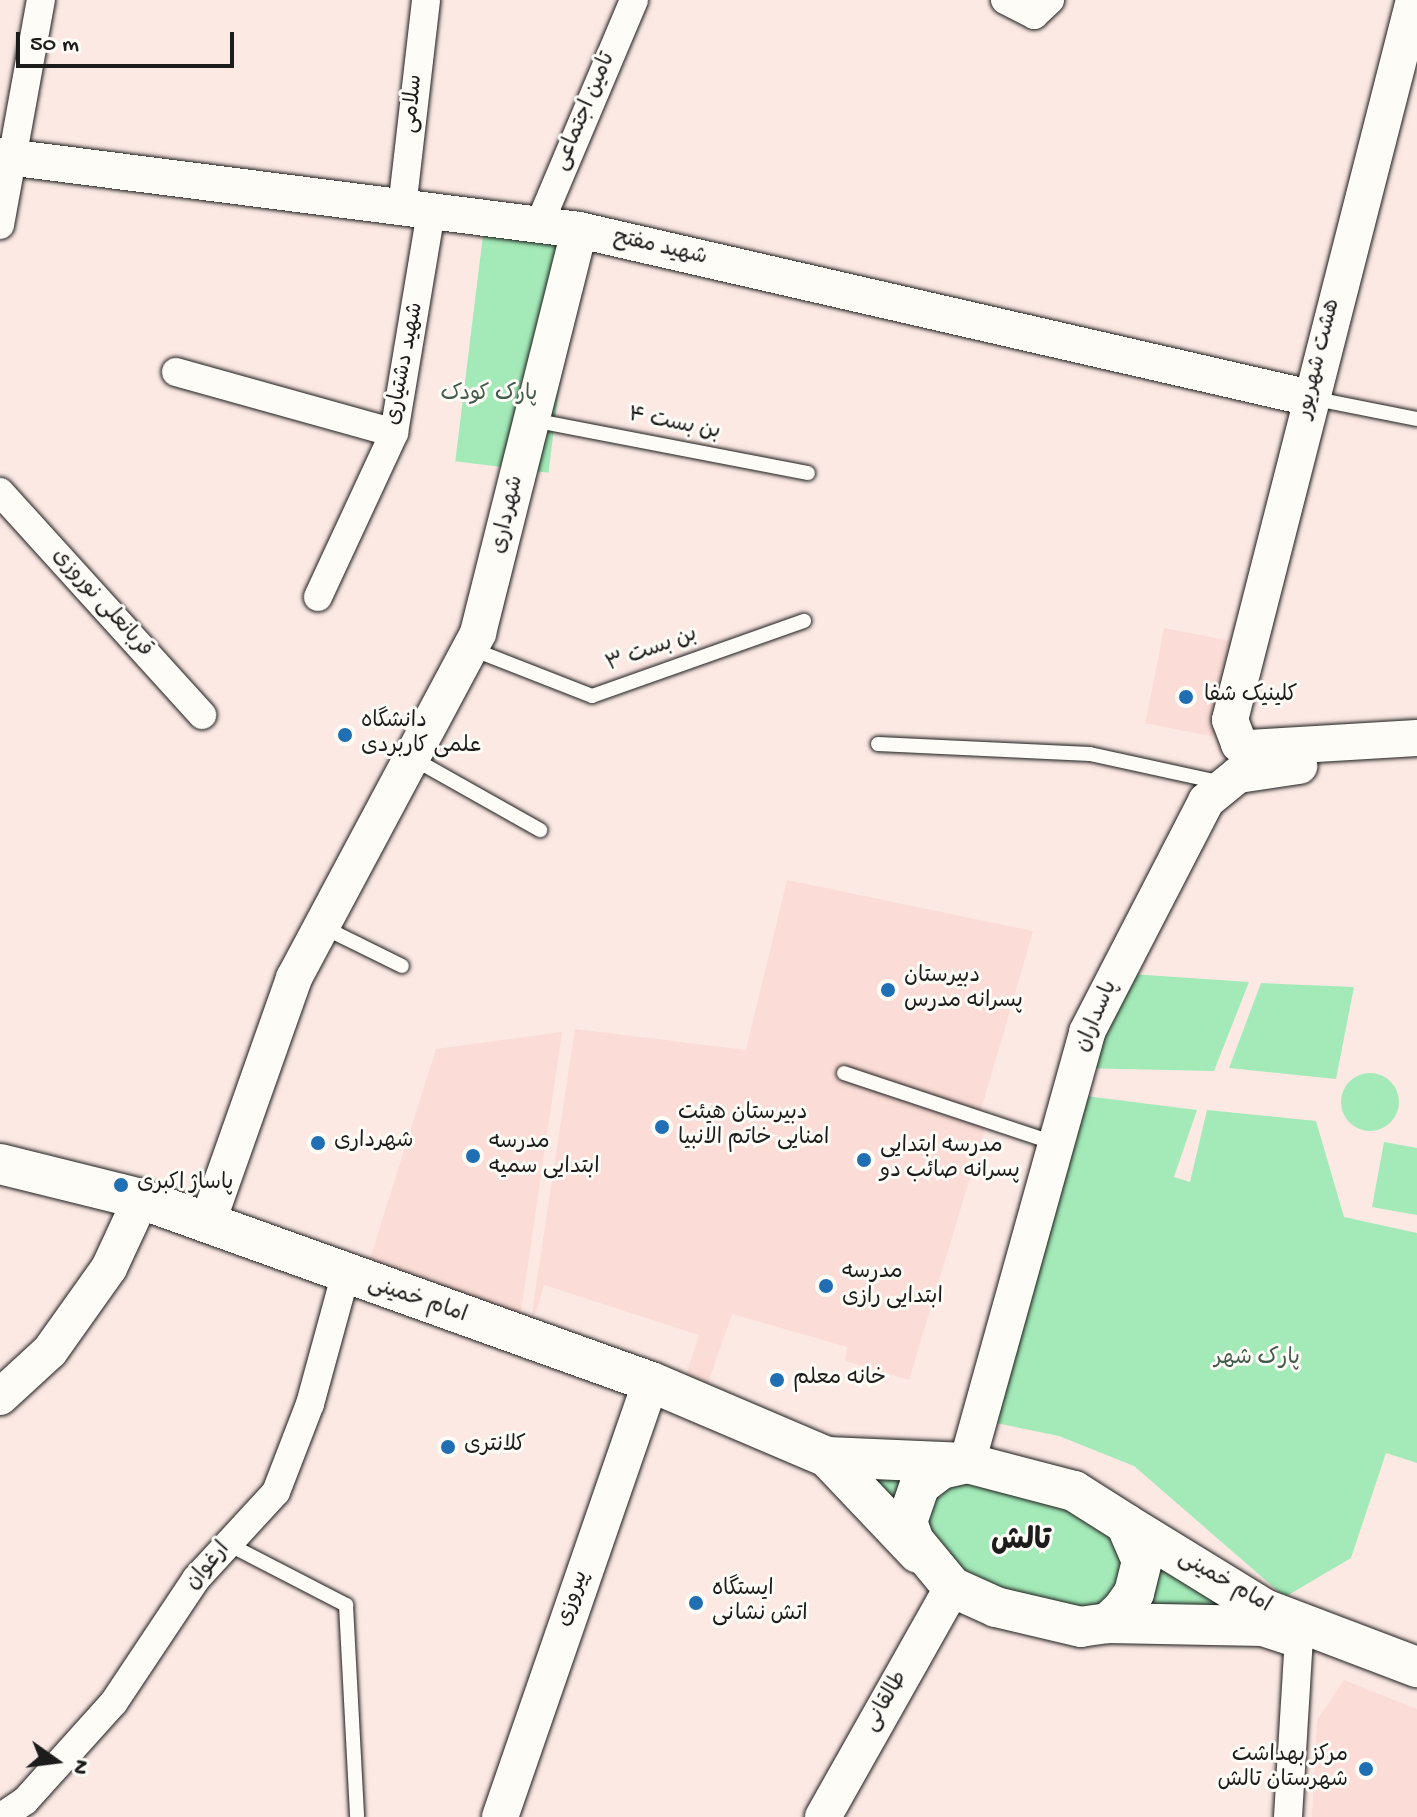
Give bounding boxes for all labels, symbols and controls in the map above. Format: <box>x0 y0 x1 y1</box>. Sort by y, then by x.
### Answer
scale bar <box>20 16 238 66</box>
text: 50 m <box>30 31 79 60</box>
street label: تامین اجتماعی <box>549 49 623 175</box>
street label: سلامی <box>398 73 430 135</box>
street label: شهید مفتح <box>611 225 709 273</box>
street label: هشت شهریور <box>1292 296 1348 422</box>
street label: شهید دشتیاری <box>381 300 431 428</box>
park label: پارک کودک <box>441 383 537 409</box>
street label: بن بست ۴ <box>626 403 722 447</box>
street label: شهرداری <box>487 473 531 557</box>
street label: قربانعلی نوروزی <box>45 544 157 664</box>
street label: بن بست ۳ <box>603 622 701 680</box>
place label: کلینیک شفا <box>1204 684 1297 710</box>
marker: کلینیک شفا <box>1175 686 1197 708</box>
place label: دانشگاه علمی کاربردی <box>361 709 481 760</box>
marker: دانشگاه علمی کاربردی <box>336 726 354 744</box>
place label: دبیرستان پسرانه مدرس <box>904 964 1023 1016</box>
street label: پاسداران <box>1071 977 1125 1057</box>
marker: دبیرستان پسرانه مدرس <box>879 981 897 999</box>
place label: دبیرستان هیئت امنایی خاتم الانبیا <box>678 1101 829 1152</box>
marker: دبیرستان هیئت امنایی خاتم الانبیا <box>653 1118 671 1136</box>
place label: شهرداری <box>334 1130 414 1156</box>
place label: مدرسه ابتدایی سمیه <box>489 1130 600 1182</box>
marker: شهرداری <box>309 1134 327 1152</box>
place label: مدرسه ابتدایی پسرانه صائب دو <box>880 1134 1020 1186</box>
marker: مدرسه ابتدایی سمیه <box>464 1147 482 1165</box>
marker: مدرسه ابتدایی پسرانه صائب دو <box>855 1151 873 1169</box>
place label: پاساژ اکبری <box>137 1172 233 1198</box>
marker: پاساژ اکبری <box>112 1176 130 1194</box>
place label: مدرسه ابتدایی رازی <box>842 1260 943 1312</box>
street label: امام خمینی <box>364 1272 470 1330</box>
marker: مدرسه ابتدایی رازی <box>817 1277 835 1295</box>
park label: پارک شهر <box>1214 1347 1300 1373</box>
place label: خانه معلم <box>793 1367 886 1393</box>
marker: خانه معلم <box>768 1371 786 1389</box>
place label: کلانتری <box>464 1434 526 1460</box>
marker: کلانتری <box>439 1438 457 1456</box>
district label: تالش <box>991 1525 1051 1561</box>
street label: ارغوان <box>181 1537 237 1597</box>
street label: امام خمینی <box>1173 1546 1275 1620</box>
street label: پیروزی <box>552 1568 596 1630</box>
place label: ایستگاه اتش نشانی <box>712 1577 808 1628</box>
marker: ایستگاه اتش نشانی <box>687 1594 705 1612</box>
street label: طالقانی <box>859 1667 915 1737</box>
north arrow <box>16 1721 96 1801</box>
place label: مرکز بهداشت شهرستان تالش <box>1218 1743 1348 1794</box>
text: N <box>65 1757 94 1777</box>
marker: مرکز بهداشت شهرستان تالش <box>1355 1758 1377 1780</box>

